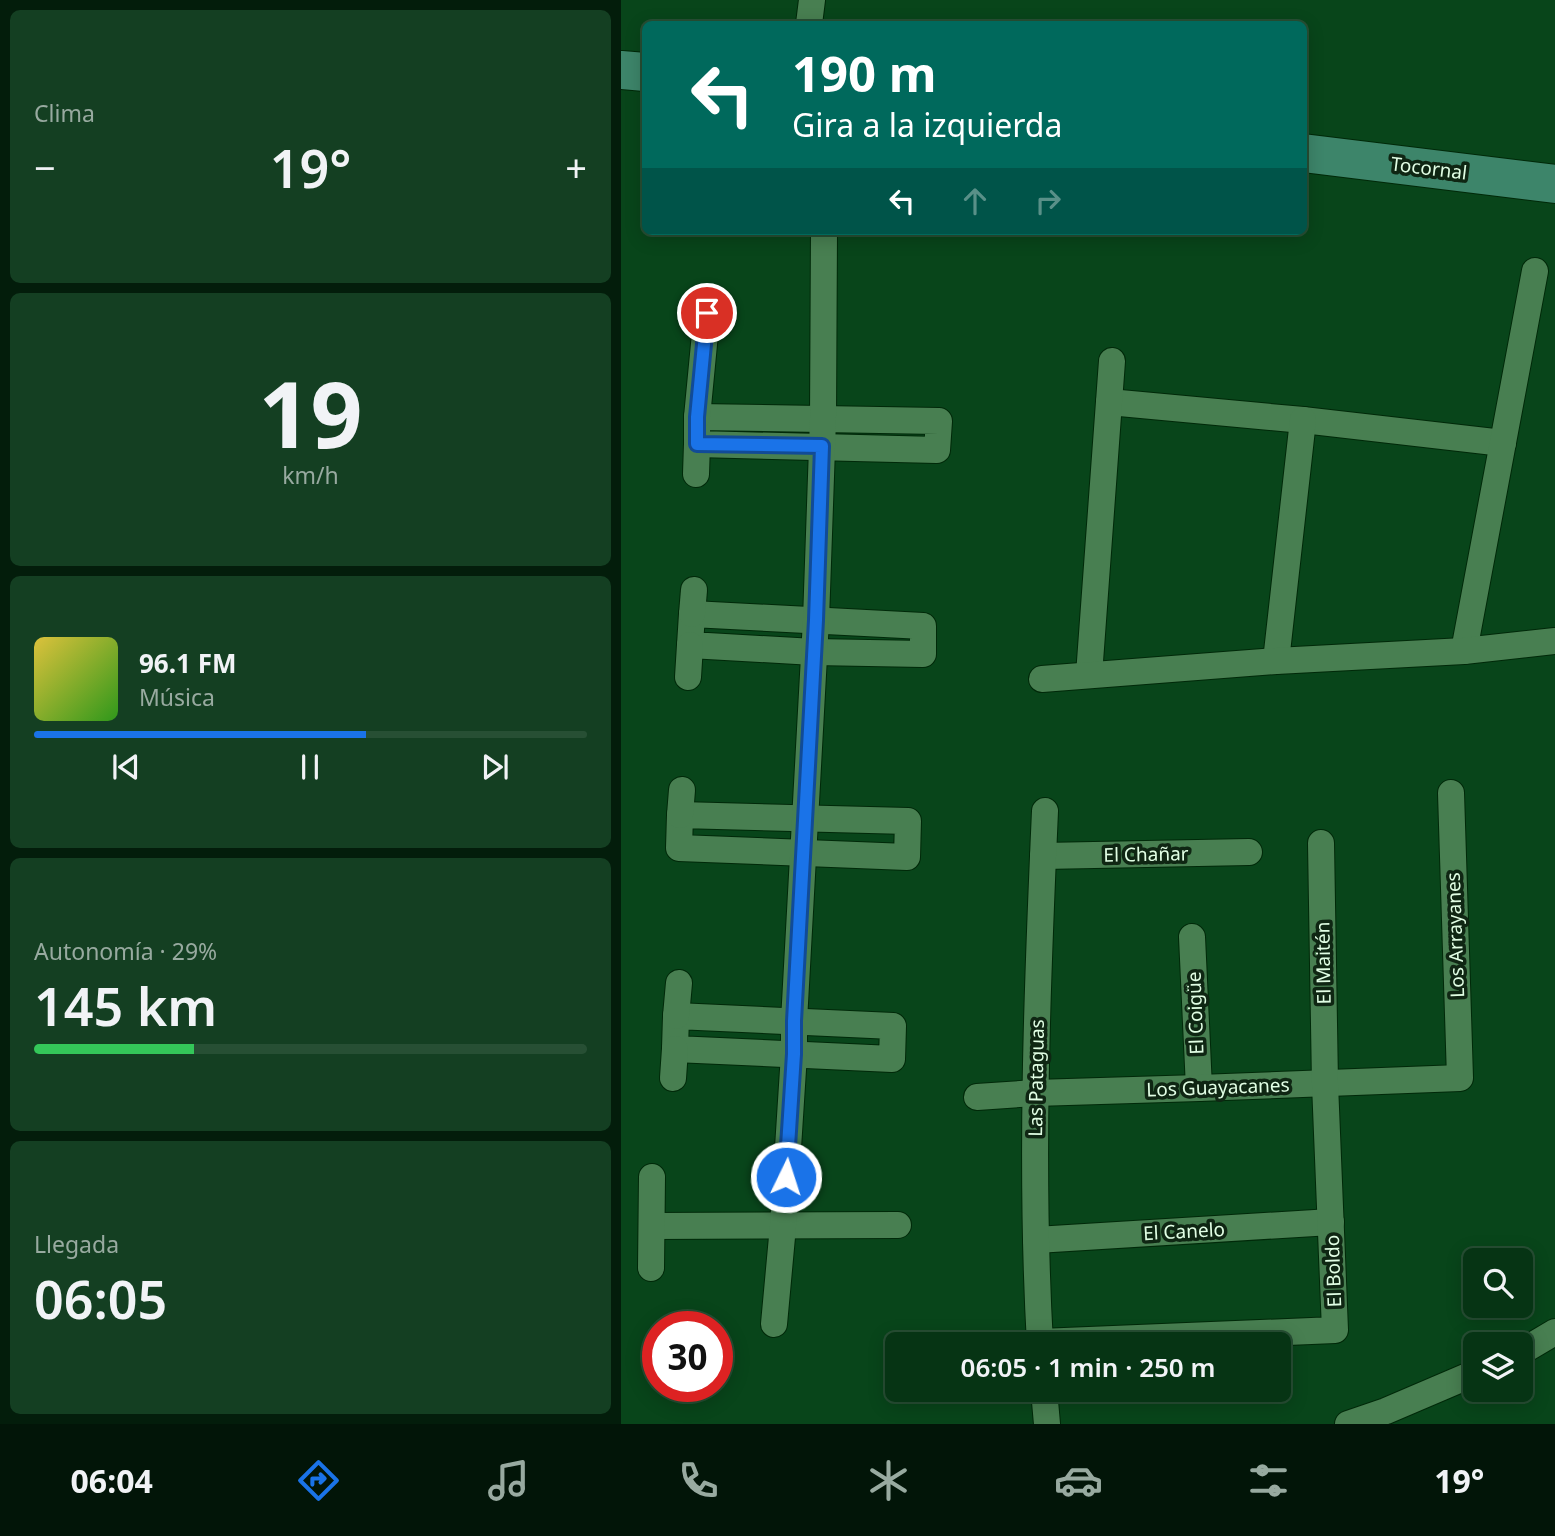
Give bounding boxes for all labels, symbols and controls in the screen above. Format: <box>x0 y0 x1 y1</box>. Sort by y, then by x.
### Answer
text: 190 m <box>792 40 937 106</box>
icon: left <box>677 49 768 140</box>
text: Clima <box>34 97 95 129</box>
text: Gira a la izquierda <box>792 103 1062 146</box>
text: 19° <box>270 132 351 203</box>
text: − <box>34 141 56 193</box>
text: + <box>565 141 587 193</box>
street label: Tocornal <box>1389 150 1469 186</box>
icon: left <box>883 182 921 220</box>
icon: ahead <box>956 182 994 220</box>
icon: right <box>1029 182 1067 220</box>
pin <box>677 283 737 343</box>
icon: arrive <box>688 294 726 332</box>
text: 19 <box>258 351 363 475</box>
text: km/h <box>282 459 339 491</box>
text: 96.1 FM <box>139 645 236 681</box>
text: Música <box>139 681 215 713</box>
icon: previous <box>107 748 145 786</box>
icon: pause <box>291 748 329 786</box>
icon: next <box>476 748 514 786</box>
street label: El Chañar <box>1103 840 1189 868</box>
street label: Los Arrayanes <box>1440 872 1470 998</box>
street label: El Maitén <box>1309 922 1337 1004</box>
text: Autonomía · 29% <box>34 935 217 967</box>
text: 145 km <box>34 970 217 1041</box>
street label: El Coigüe <box>1181 971 1209 1055</box>
street label: Las Pataguas <box>1022 1019 1050 1137</box>
street label: Los Guayacanes <box>1146 1072 1290 1102</box>
position arrow <box>749 1140 823 1214</box>
street label: El Canelo <box>1142 1216 1226 1246</box>
text: Llegada <box>34 1228 119 1260</box>
street label: El Boldo <box>1319 1234 1347 1308</box>
map controls <box>1463 1248 1533 1402</box>
button: search <box>1463 1248 1533 1318</box>
text: 06:05 <box>34 1263 167 1334</box>
speed limit sign: 30 <box>642 1311 733 1402</box>
button: layers <box>1463 1332 1533 1402</box>
text: 06:05 · 1 min · 250 m <box>961 1349 1215 1385</box>
icon: directions <box>294 1456 343 1505</box>
icon: music <box>484 1456 533 1505</box>
icon: phone <box>674 1456 723 1505</box>
icon: climate <box>864 1456 913 1505</box>
icon: car <box>1054 1456 1103 1505</box>
icon: filters <box>1244 1456 1293 1505</box>
text: 06:04 <box>71 1459 153 1502</box>
text: 19° <box>1434 1459 1484 1502</box>

